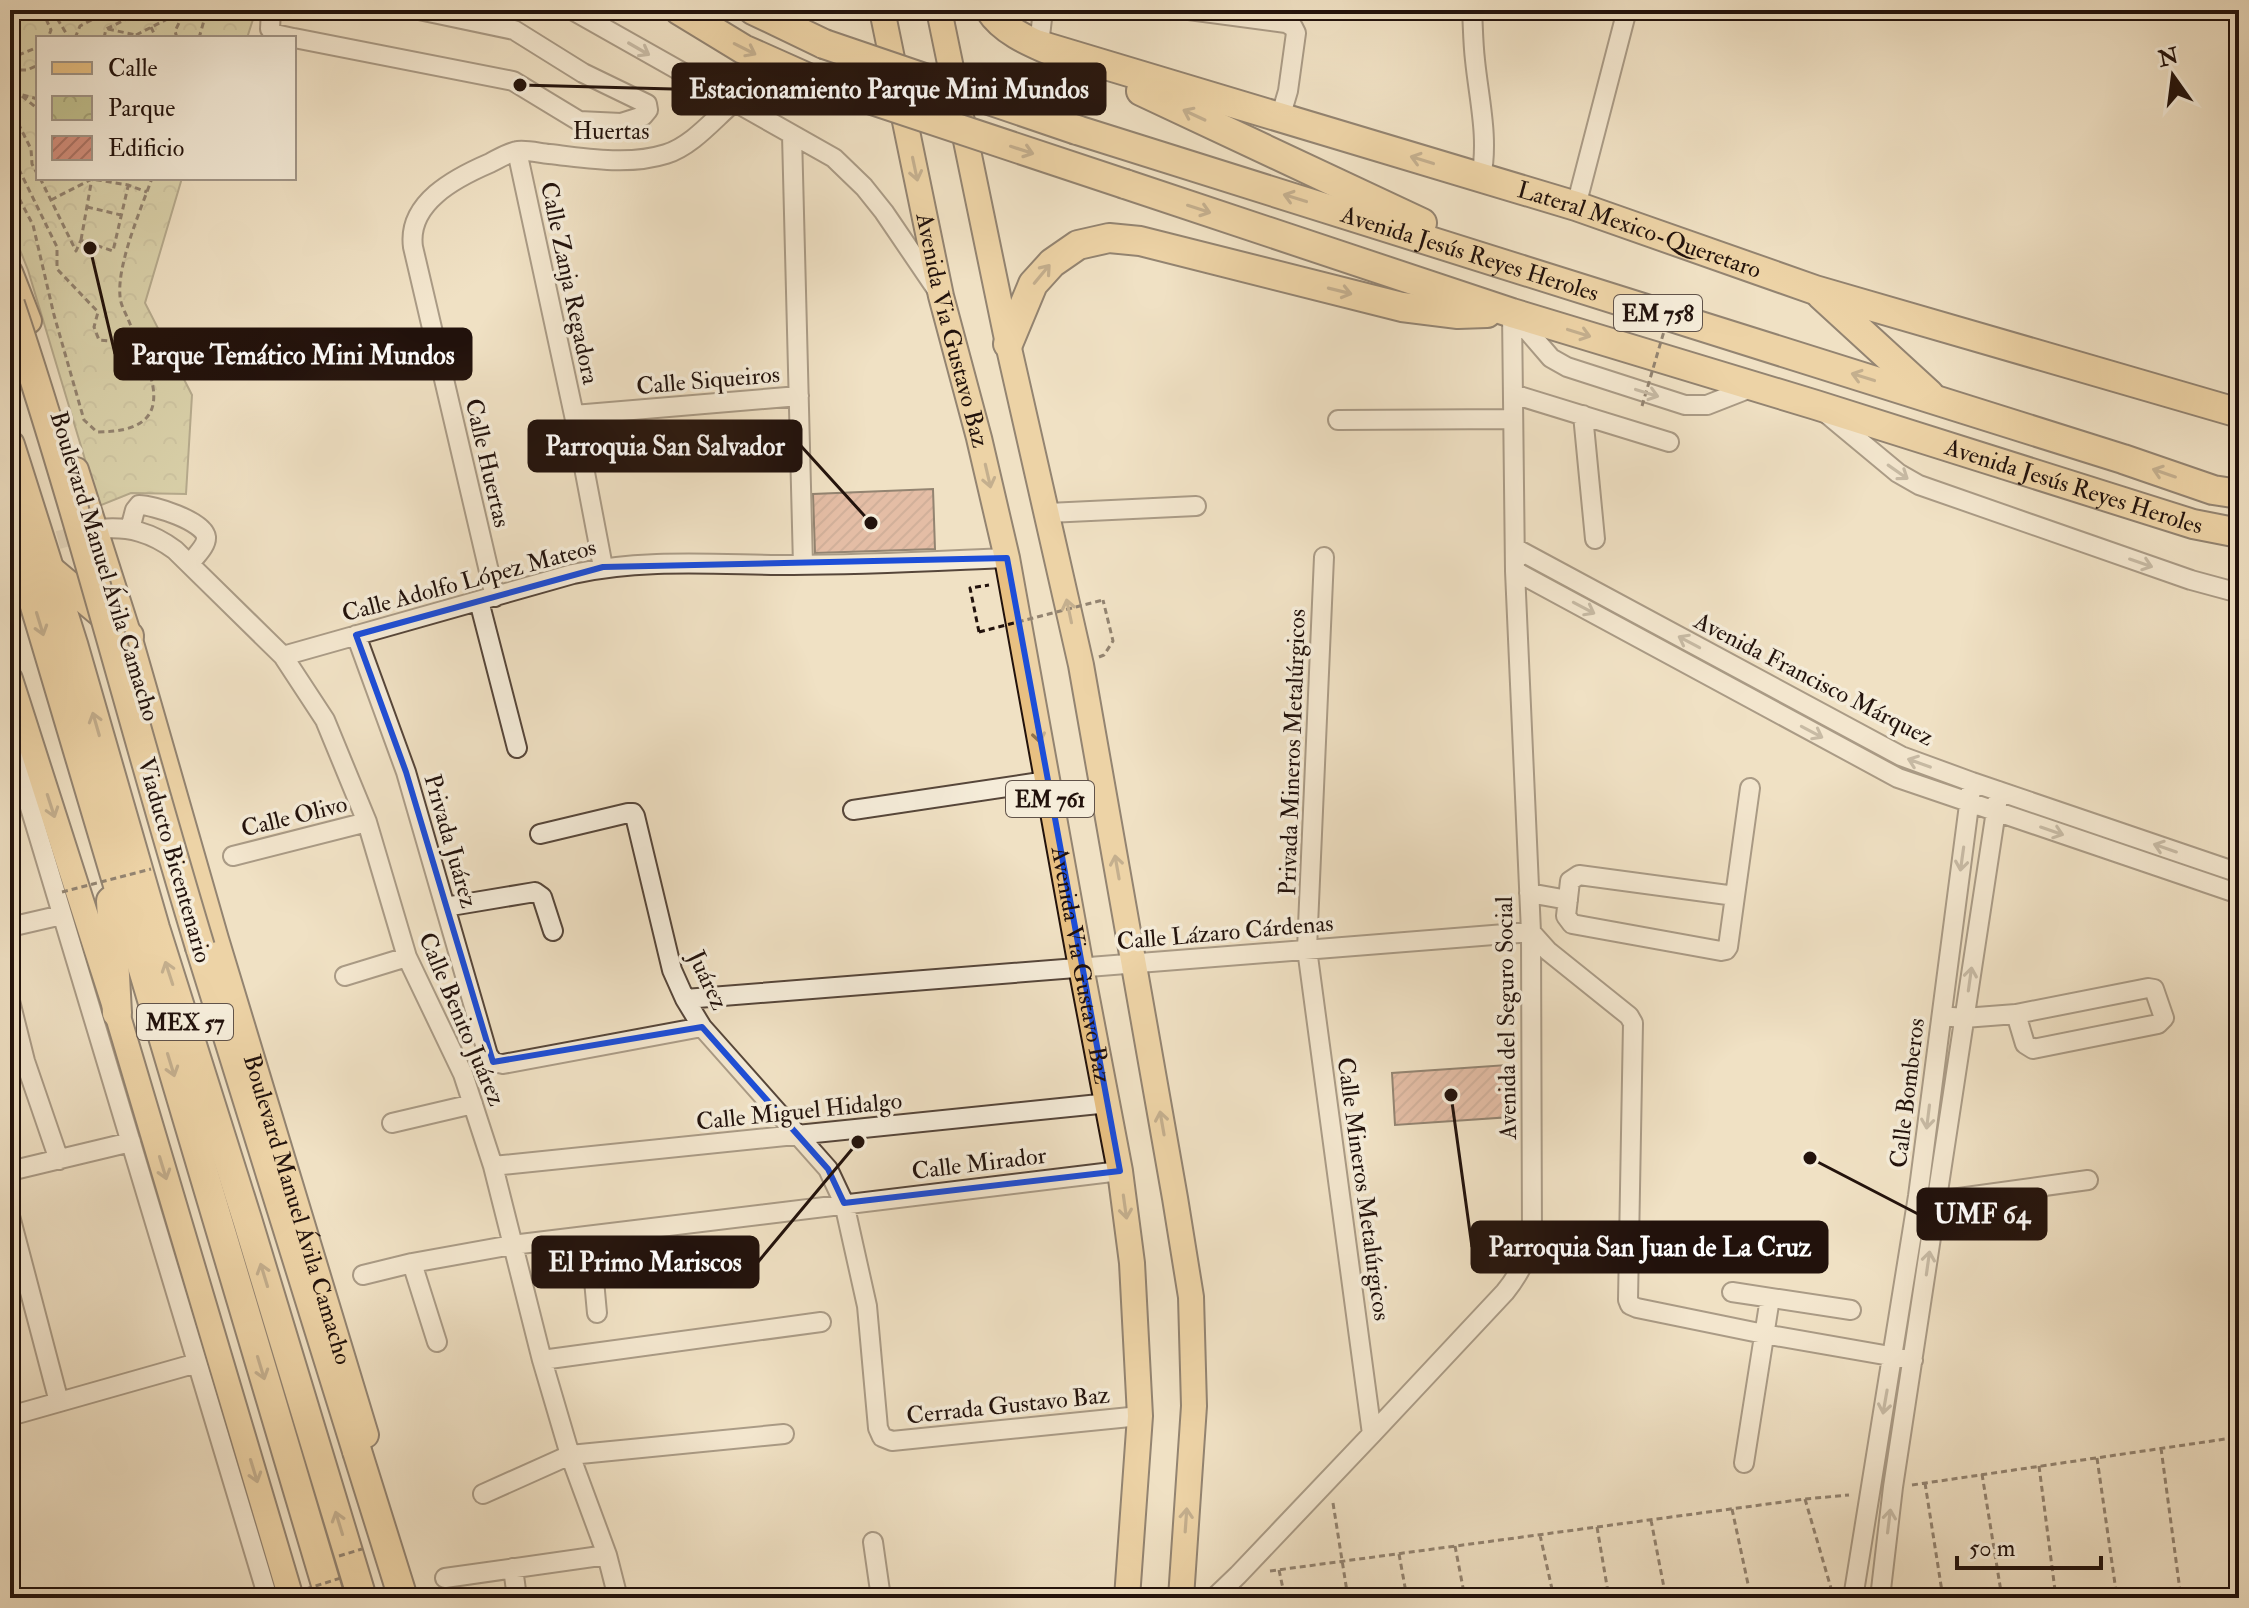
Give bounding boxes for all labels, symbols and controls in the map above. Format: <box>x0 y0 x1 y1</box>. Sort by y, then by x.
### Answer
legend <box>36 36 296 180</box>
north arrow <box>2133 36 2213 116</box>
one-way arrow <box>627 41 651 57</box>
one-way arrow <box>732 42 756 58</box>
text: N <box>2154 42 2182 74</box>
text: Calle <box>108 53 158 84</box>
callout: Estacionamiento Parque Mini Mundos <box>673 64 1105 114</box>
text: Estacionamiento Parque Mini Mundos <box>689 74 1089 107</box>
text: Parque <box>108 93 175 124</box>
one-way arrow <box>1182 107 1206 122</box>
street label: Huertas <box>573 116 649 147</box>
text: Edificio <box>108 133 184 164</box>
one-way arrow <box>1009 143 1034 158</box>
one-way arrow <box>1410 152 1435 166</box>
one-way arrow <box>908 155 923 181</box>
street label: Lateral Mexico-Queretaro <box>1513 174 1765 286</box>
street label: Calle Zanja Regadora <box>533 179 606 388</box>
one-way arrow <box>1282 190 1308 205</box>
street label: Avenida Jesús Reyes Heroles <box>1336 199 1603 309</box>
one-way arrow <box>1186 202 1211 217</box>
street label: Avenida Via Gustavo Baz <box>908 209 996 451</box>
one-way arrow <box>1033 265 1051 285</box>
one-way arrow <box>1327 285 1352 300</box>
road number: EM 758 <box>1614 295 1702 331</box>
one-way arrow <box>1567 327 1592 342</box>
callout: Parque Temático Mini Mundos <box>115 329 471 379</box>
text: Parque Temático Mini Mundos <box>131 340 455 373</box>
street label: Calle Siqueiros <box>635 359 781 402</box>
one-way arrow <box>1851 369 1876 383</box>
one-way arrow <box>1634 386 1660 401</box>
street label: Calle Huertas <box>458 396 517 531</box>
street label: Boulevard Manuel Ávila Camacho <box>43 407 167 725</box>
callout: Parroquia San Salvador <box>529 421 801 471</box>
text: Parroquia San Salvador <box>545 431 785 464</box>
street label: Avenida Jesús Reyes Heroles <box>1940 431 2205 541</box>
one-way arrow <box>981 463 996 488</box>
one-way arrow <box>1887 463 1909 480</box>
one-way arrow <box>2152 465 2177 480</box>
street label: Calle Adolfo López Mateos <box>339 532 600 629</box>
one-way arrow <box>2128 556 2153 571</box>
one-way arrow <box>1061 599 1076 625</box>
one-way arrow <box>1571 601 1595 616</box>
street label: Avenida Francisco Márquez <box>1688 605 1939 754</box>
street label: Privada Mineros Metalúrgicos <box>1272 608 1313 896</box>
one-way arrow <box>34 611 48 636</box>
one-way arrow <box>1678 633 1702 649</box>
one-way arrow <box>88 711 103 737</box>
one-way arrow <box>1031 718 1046 743</box>
one-way arrow <box>1800 725 1824 740</box>
street label: Viaducto Bicentenario <box>130 754 219 966</box>
one-way arrow <box>1907 754 1932 769</box>
street label: Privada Juárez <box>417 771 485 912</box>
road number: EM 761 <box>1006 781 1094 817</box>
street label: Calle Olivo <box>238 788 350 845</box>
one-way arrow <box>45 793 60 818</box>
one-way arrow <box>2039 825 2064 840</box>
one-way arrow <box>2153 839 2178 854</box>
street label: Avenida Via Gustavo Baz <box>1043 843 1118 1087</box>
one-way arrow <box>1954 846 1969 871</box>
one-way arrow <box>1108 855 1123 880</box>
street label: Avenida del Seguro Social <box>1489 896 1524 1141</box>
street label: Calle Lázaro Cárdenas <box>1115 908 1335 957</box>
street label: Calle Benito Juárez <box>411 928 512 1111</box>
street label: Juárez <box>680 945 735 1015</box>
one-way arrow <box>161 961 175 986</box>
one-way arrow <box>1963 966 1978 992</box>
road number: MEX 57 <box>137 1004 233 1040</box>
street label: Calle Bomberos <box>1883 1016 1932 1170</box>
street label: Boulevard Manuel Ávila Camacho <box>236 1051 359 1368</box>
one-way arrow <box>165 1052 179 1077</box>
street label: Calle Mineros Metalúrgicos <box>1330 1055 1397 1323</box>
street label: Calle Miguel Hidalgo <box>694 1085 904 1138</box>
one-way arrow <box>1920 1103 1935 1130</box>
one-way arrow <box>1154 1111 1169 1136</box>
street label: Calle Mirador <box>910 1140 1048 1187</box>
one-way arrow <box>157 1155 171 1180</box>
callout: UMF 64 <box>1918 1189 2046 1239</box>
one-way arrow <box>1118 1194 1133 1219</box>
text: UMF 64 <box>1934 1199 2032 1231</box>
callout: Parroquia San Juan de La Cruz <box>1472 1222 1827 1272</box>
text: Parroquia San Juan de La Cruz <box>1489 1232 1812 1265</box>
callout: El Primo Mariscos <box>533 1237 758 1287</box>
text: El Primo Mariscos <box>548 1247 742 1279</box>
one-way arrow <box>1921 1251 1936 1277</box>
one-way arrow <box>255 1262 270 1287</box>
one-way arrow <box>254 1354 269 1380</box>
street label: Cerrada Gustavo Baz <box>905 1379 1112 1432</box>
one-way arrow <box>1877 1389 1892 1414</box>
one-way arrow <box>247 1457 262 1483</box>
one-way arrow <box>1179 1507 1194 1534</box>
one-way arrow <box>1882 1508 1897 1534</box>
one-way arrow <box>331 1511 346 1537</box>
scale bar <box>1957 1520 2101 1570</box>
text: 50 m <box>1969 1533 2016 1564</box>

